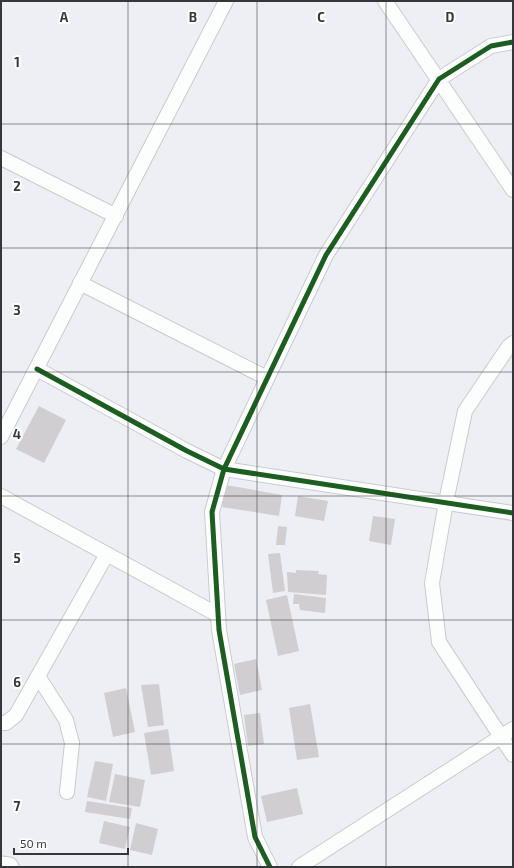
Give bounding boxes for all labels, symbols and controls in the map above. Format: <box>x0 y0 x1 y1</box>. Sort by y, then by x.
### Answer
text: A <box>60 9 69 25</box>
text: B <box>189 9 197 25</box>
text: C <box>317 9 325 25</box>
text: D <box>446 9 455 25</box>
text: 1 <box>14 54 20 70</box>
text: 2 <box>13 178 21 194</box>
text: 3 <box>13 302 21 318</box>
text: 4 <box>13 426 21 442</box>
text: 5 <box>13 550 21 566</box>
text: 6 <box>13 674 21 690</box>
text: 7 <box>14 798 21 814</box>
scale bar <box>14 830 128 856</box>
text: 50 m <box>20 836 47 850</box>

